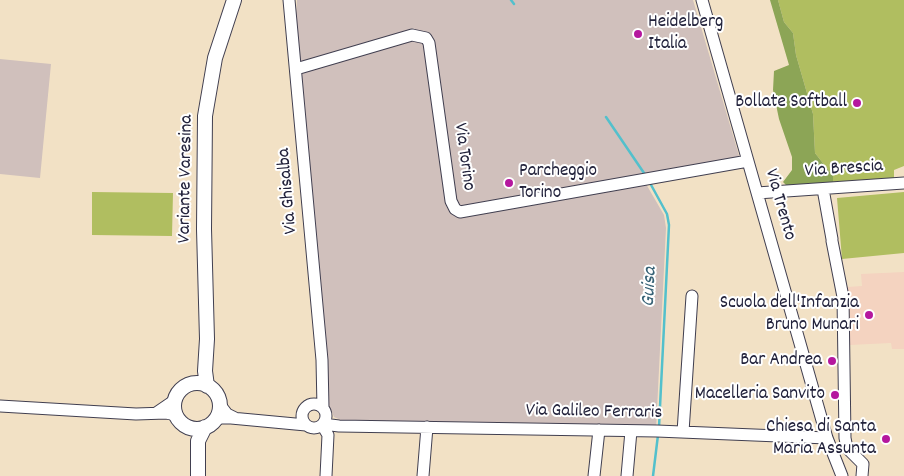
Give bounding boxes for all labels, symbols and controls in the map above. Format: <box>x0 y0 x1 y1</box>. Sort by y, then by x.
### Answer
place label: Heidelberg Italia <box>648 12 723 56</box>
marker: Heidelberg Italia <box>632 28 644 40</box>
place label: Bollate Softball <box>735 92 847 114</box>
marker: Bollate Softball <box>851 97 863 109</box>
street label: Variante Varesina <box>174 115 200 243</box>
street label: Via Torino <box>447 122 479 192</box>
street label: Via Ghisalba <box>274 147 304 235</box>
street label: Via Brescia <box>804 156 884 184</box>
place label: Parcheggio Torino <box>519 161 597 205</box>
street label: Via Trento <box>758 167 800 243</box>
marker: Parcheggio Torino <box>503 177 515 189</box>
water label: Guisa <box>638 266 664 308</box>
place label: Scuola dell'Infanzia Bruno Munari <box>720 293 859 337</box>
marker: Scuola dell'Infanzia Bruno Munari <box>863 309 875 321</box>
place label: Bar Andrea <box>740 350 822 372</box>
marker: Bar Andrea <box>826 355 838 367</box>
place label: Macelleria Sanvito <box>695 384 825 406</box>
marker: Macelleria Sanvito <box>829 389 841 401</box>
street label: Via Galileo Ferraris <box>526 400 662 426</box>
place label: Chiesa di Santa Maria Assunta <box>766 417 876 461</box>
marker: Chiesa di Santa Maria Assunta <box>880 433 892 445</box>

